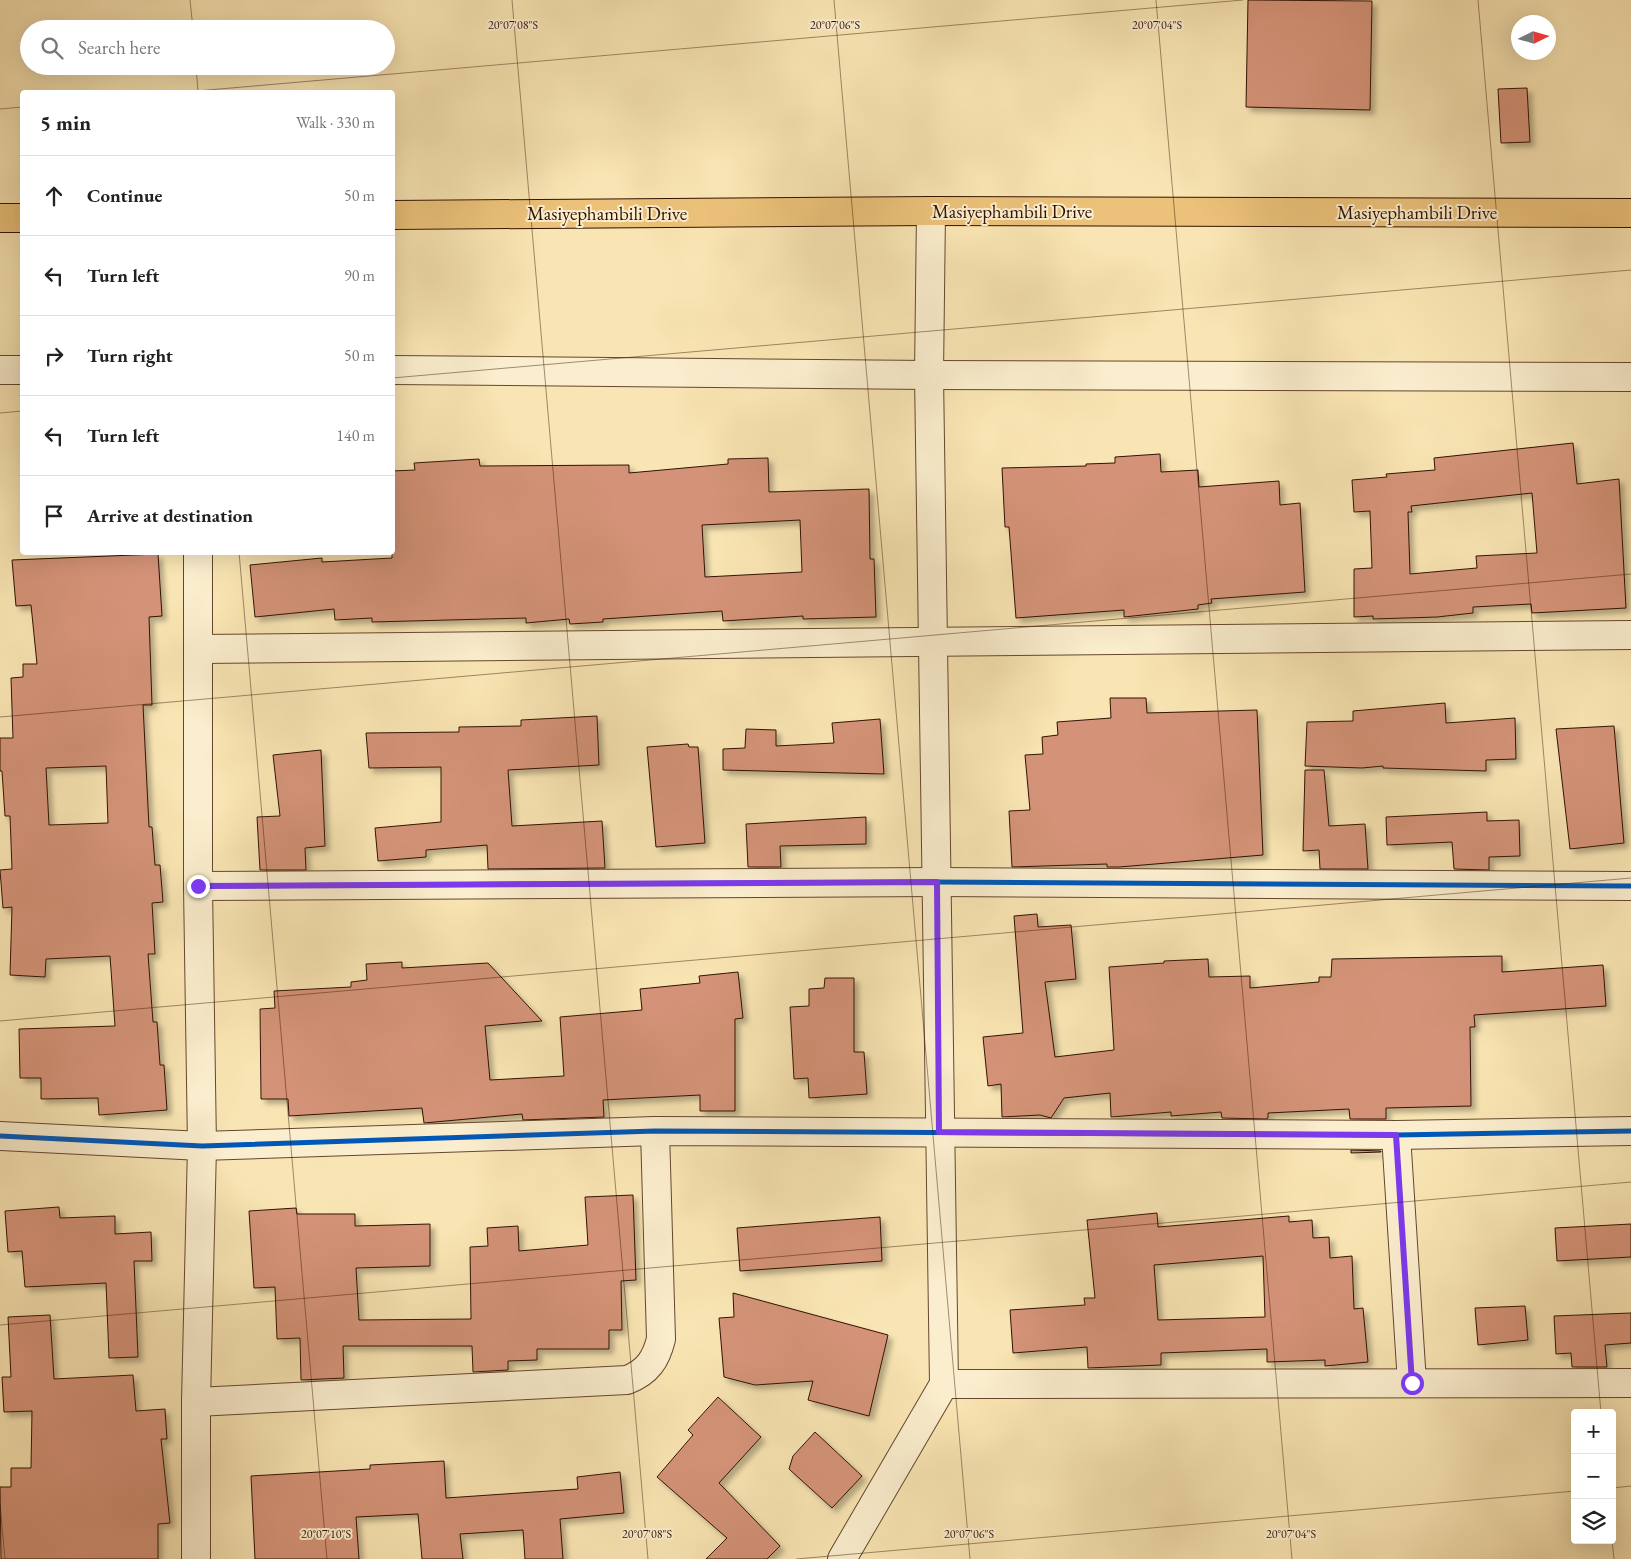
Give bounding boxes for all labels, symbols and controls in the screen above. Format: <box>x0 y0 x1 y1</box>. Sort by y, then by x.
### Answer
north arrow <box>1511 15 1556 60</box>
text: 20°07'08"S <box>488 17 538 33</box>
text: 20°07'06"S <box>810 17 860 33</box>
text: 20°07'04"S <box>1132 17 1182 33</box>
search box <box>20 20 395 75</box>
icon: search <box>38 34 66 62</box>
text: Search here <box>78 35 160 60</box>
text: 5 min <box>40 109 91 136</box>
text: Walk · 330 m <box>296 112 375 133</box>
icon: ahead <box>40 182 68 210</box>
text: Continue <box>87 183 162 208</box>
text: 50 m <box>344 185 375 206</box>
street label: Masiyephambili Drive <box>932 199 1092 224</box>
street label: Masiyephambili Drive <box>1337 200 1497 225</box>
street label: Masiyephambili Drive <box>527 201 687 226</box>
icon: left <box>40 262 68 290</box>
text: Turn left <box>87 263 159 288</box>
text: 90 m <box>344 265 375 286</box>
icon: right <box>40 342 68 370</box>
text: Turn right <box>87 343 173 368</box>
text: 50 m <box>344 345 375 366</box>
icon: left <box>40 422 68 450</box>
text: Turn left <box>87 423 159 448</box>
text: 140 m <box>336 425 375 446</box>
icon: arrive <box>40 502 68 530</box>
text: Arrive at destination <box>87 503 253 528</box>
route end <box>187 875 210 898</box>
route start <box>1401 1372 1424 1395</box>
map controls <box>1571 1409 1616 1544</box>
button: + <box>1571 1409 1616 1454</box>
button: − <box>1571 1454 1616 1499</box>
button: layers <box>1571 1499 1616 1544</box>
text: 20°07'10"S <box>301 1526 351 1542</box>
text: 20°07'08"S <box>622 1526 672 1542</box>
text: 20°07'06"S <box>944 1526 994 1542</box>
text: 20°07'04"S <box>1266 1526 1316 1542</box>

